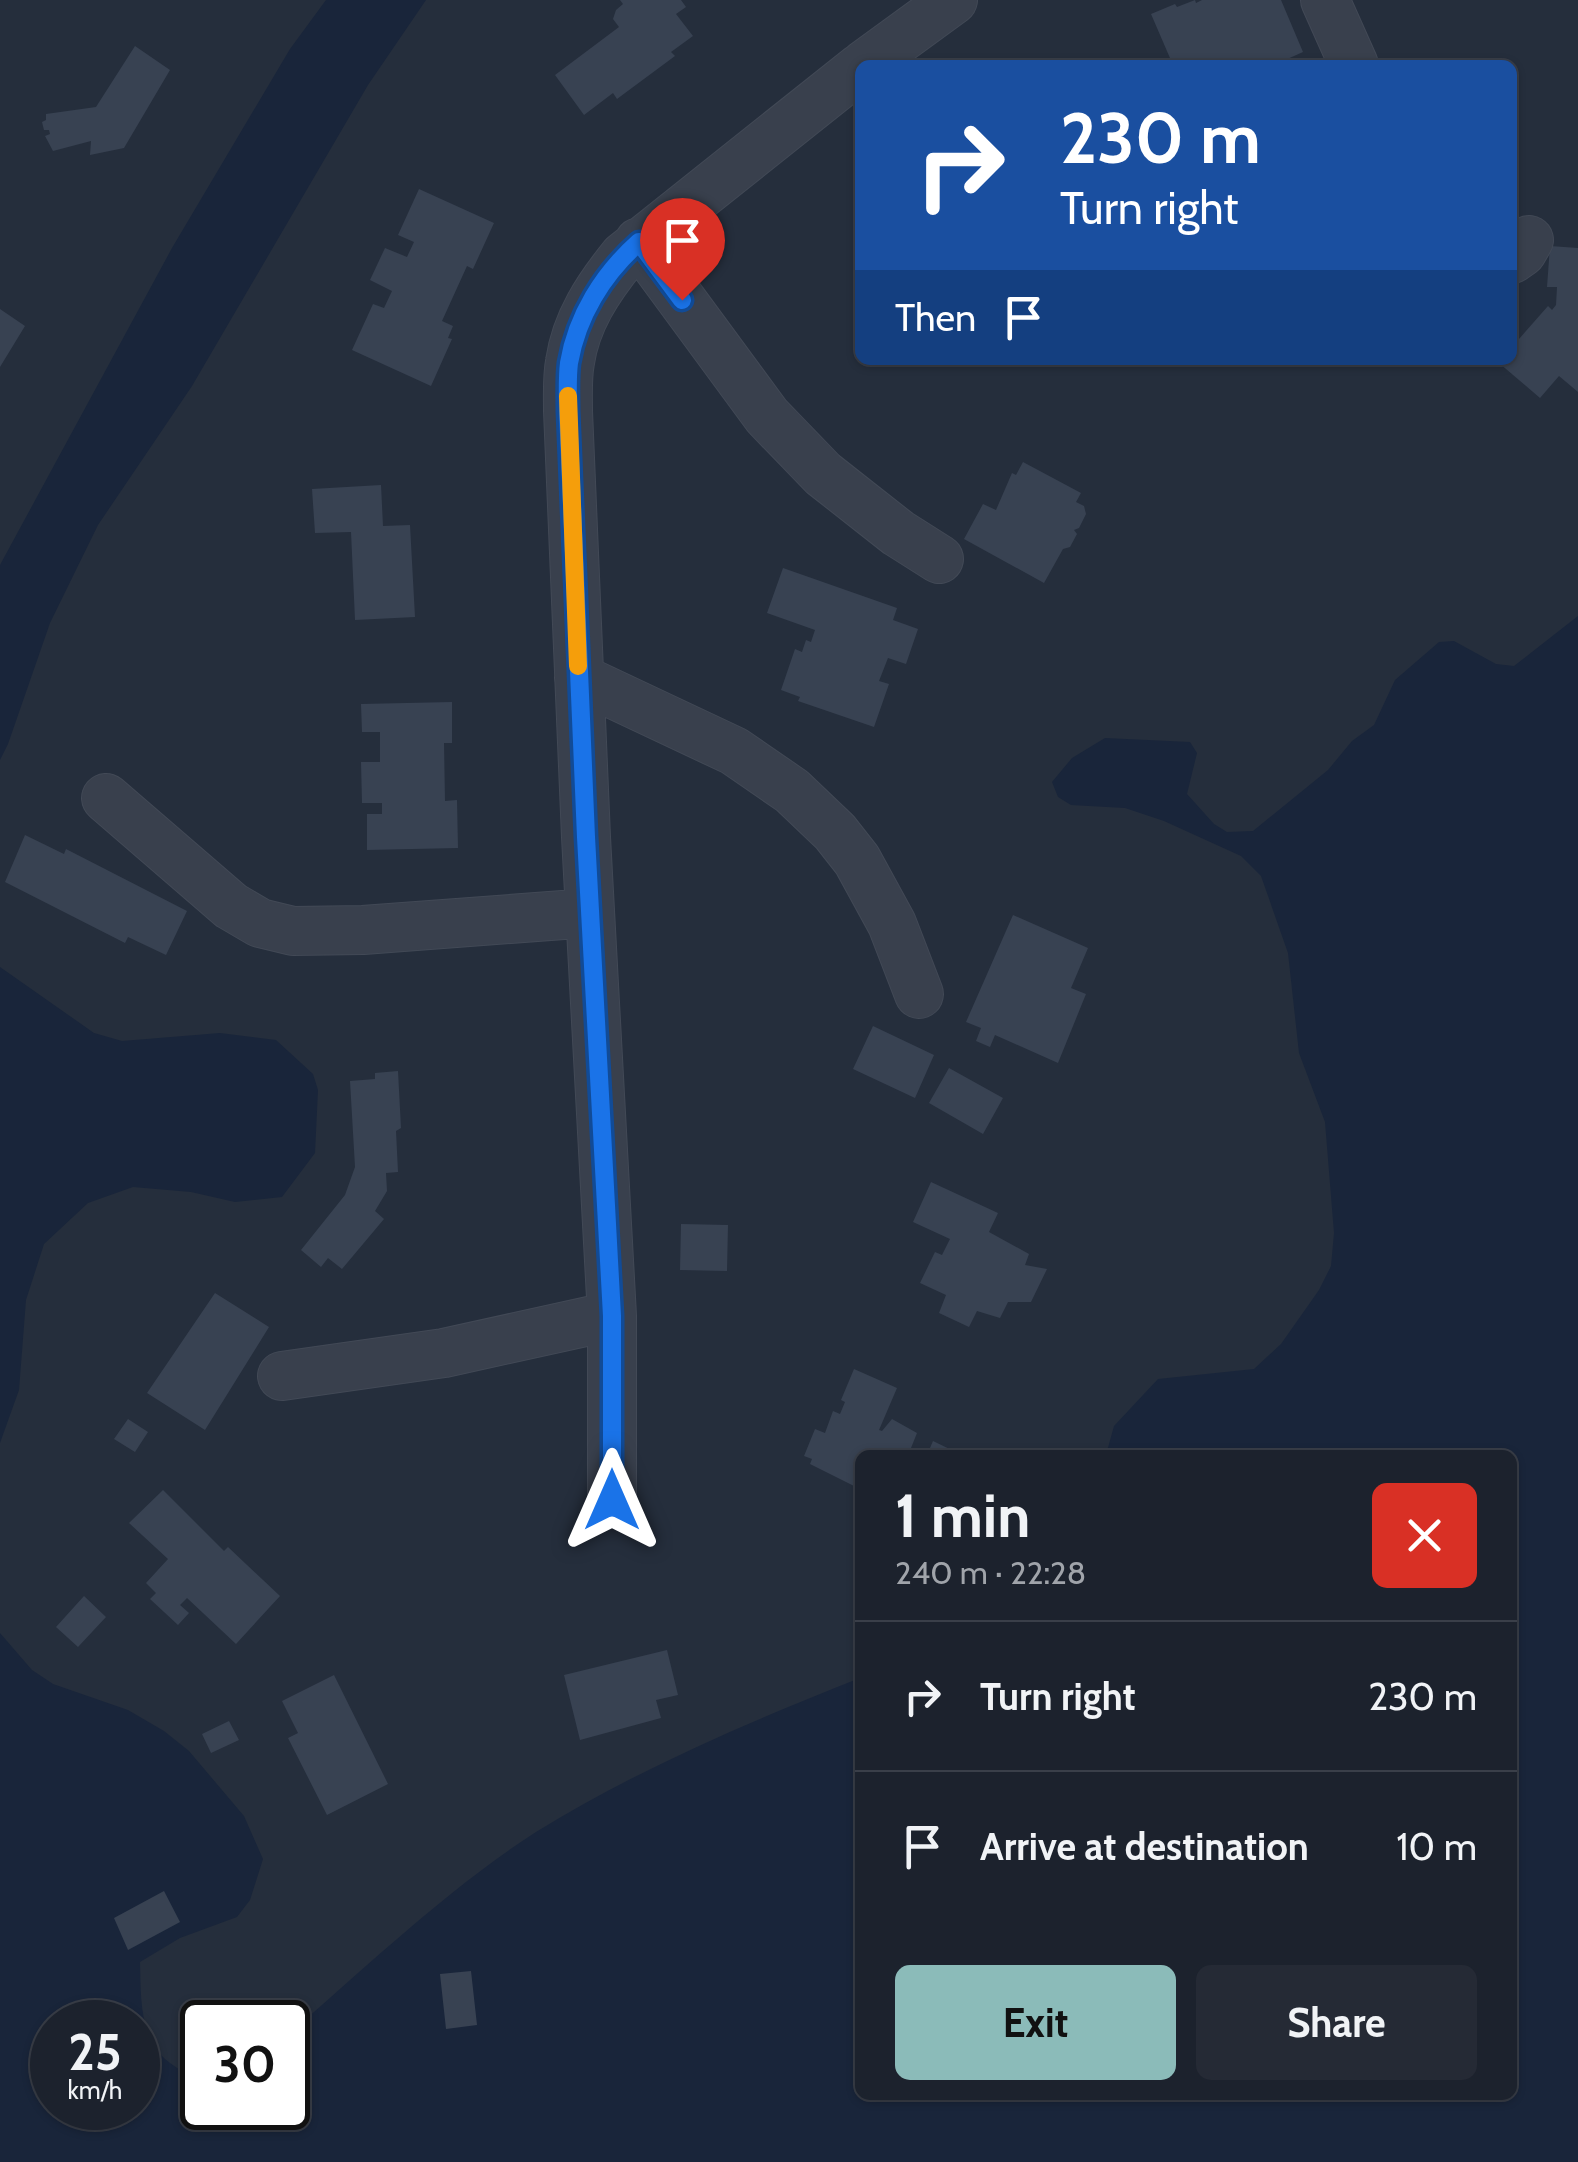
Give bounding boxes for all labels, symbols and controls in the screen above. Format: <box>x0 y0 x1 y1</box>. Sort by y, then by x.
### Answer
text: 230 m <box>1060 95 1261 181</box>
icon: right <box>895 100 1025 230</box>
text: Turn right <box>1060 181 1239 235</box>
pin <box>640 198 725 301</box>
icon: arrive <box>655 213 710 268</box>
icon: arrive <box>996 290 1051 345</box>
text: Then <box>895 294 976 341</box>
position arrow <box>560 1448 664 1552</box>
text: 1 min <box>895 1479 1030 1552</box>
button: close <box>1372 1483 1477 1588</box>
text: 240 m · 22:28 <box>895 1553 1086 1592</box>
icon: right <box>895 1669 950 1724</box>
text: Turn right <box>980 1673 1136 1720</box>
text: 230 m <box>1368 1673 1477 1720</box>
icon: arrive <box>895 1819 950 1874</box>
text: Arrive at destination <box>980 1823 1309 1870</box>
text: 10 m <box>1396 1823 1477 1870</box>
button: Exit <box>895 1965 1176 2080</box>
button: Share <box>1196 1965 1477 2080</box>
speed limit sign: 30 <box>180 2000 310 2130</box>
text: 25 <box>68 2022 122 2083</box>
text: km/h <box>68 2075 122 2105</box>

